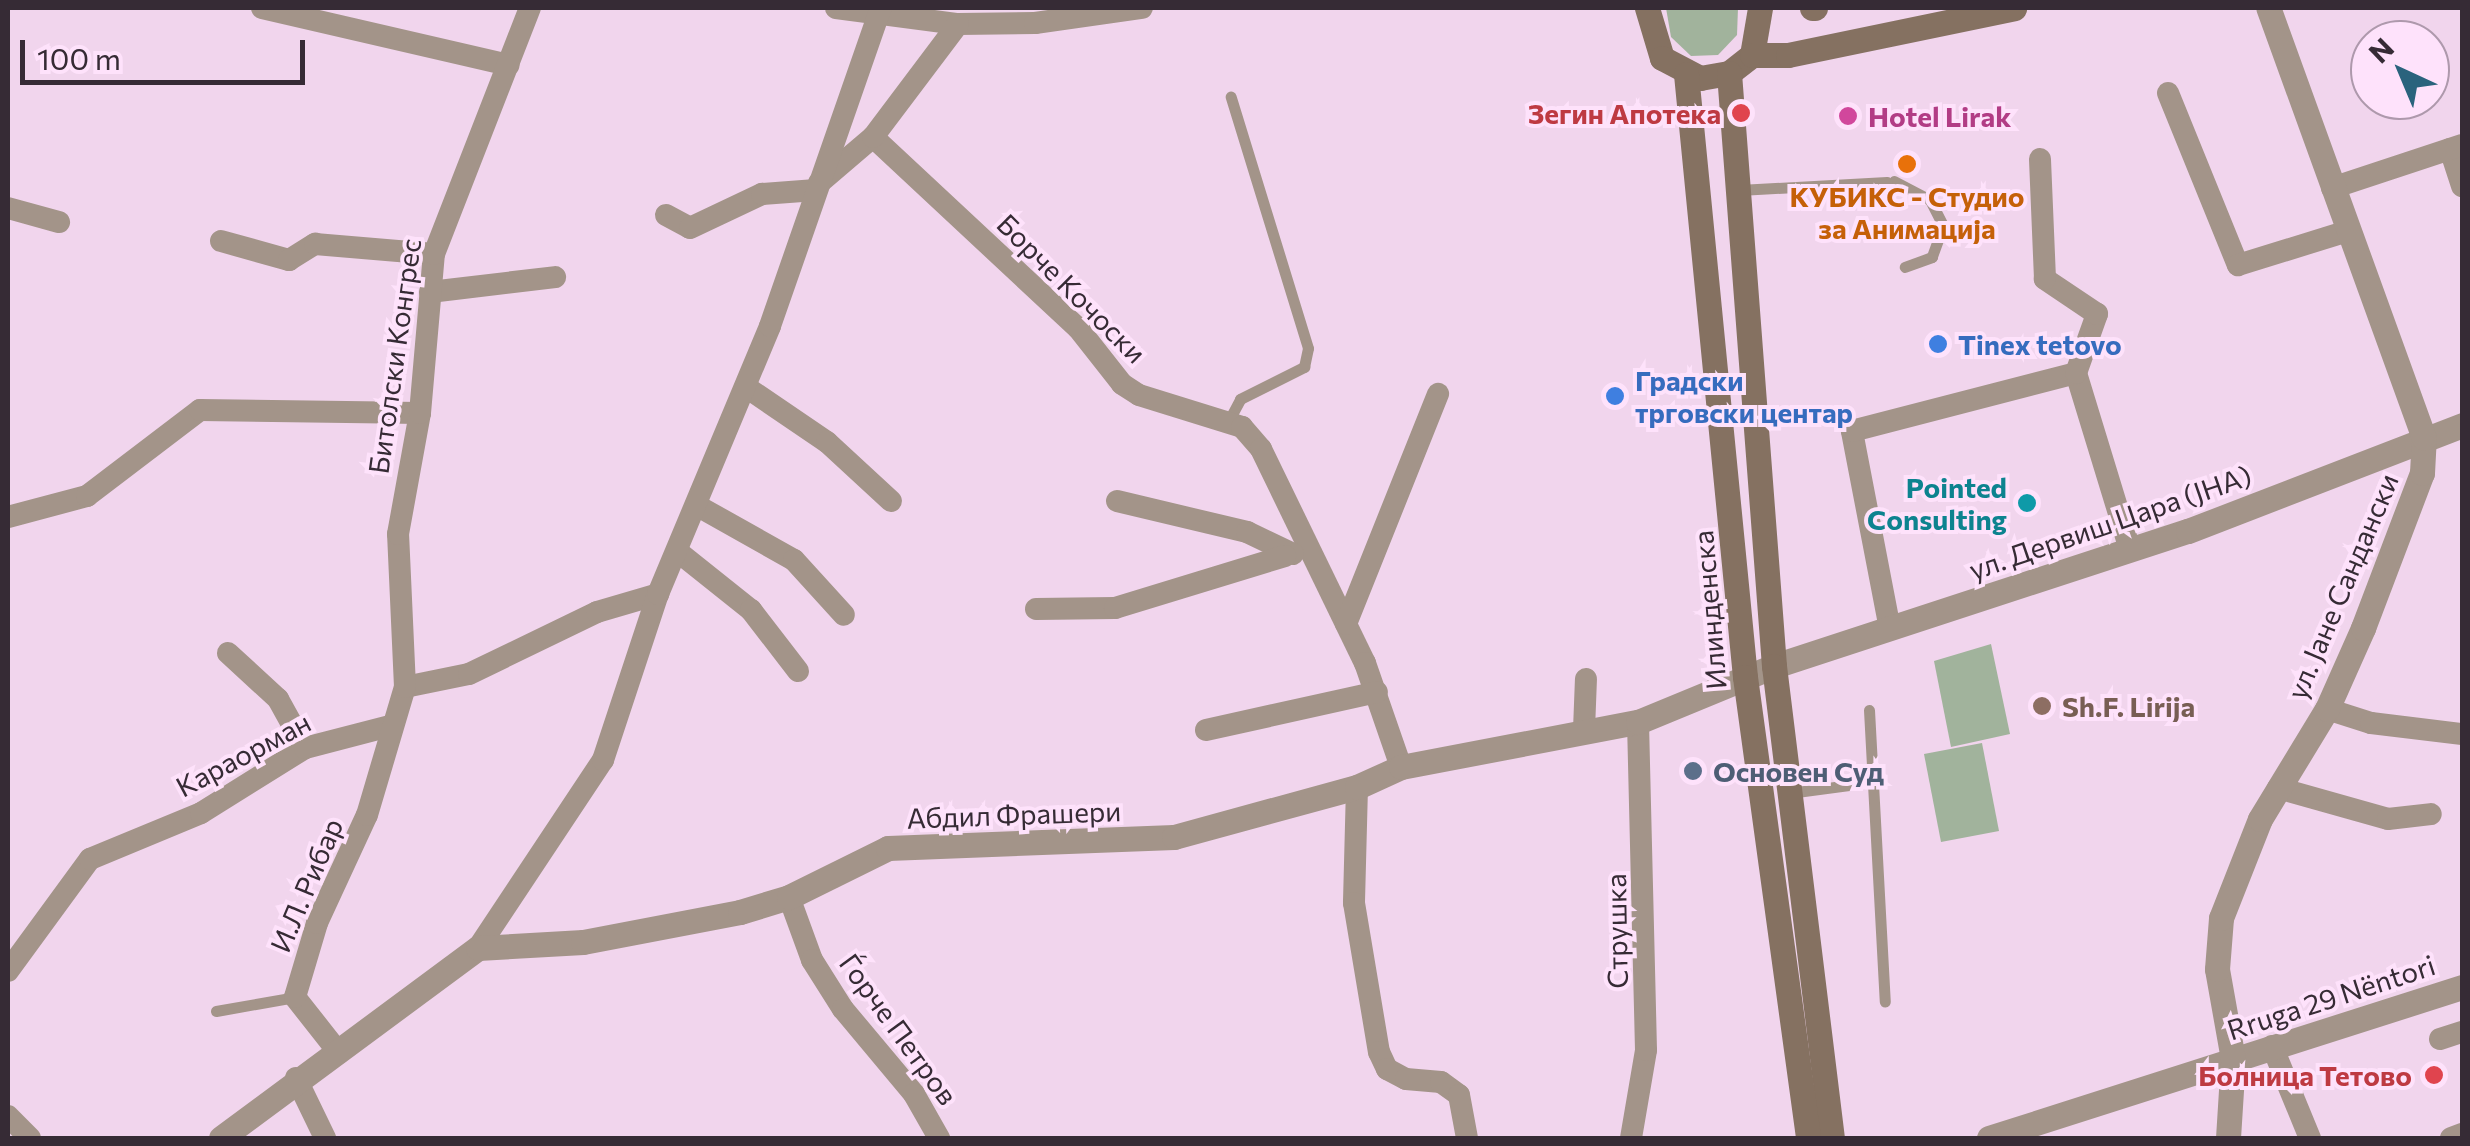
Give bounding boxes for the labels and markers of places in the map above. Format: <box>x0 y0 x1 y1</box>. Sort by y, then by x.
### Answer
place label: Зегин Апотека <box>1528 96 1721 130</box>
place label: Hotel Lirak <box>1868 99 2011 133</box>
marker: Зегин Апотека <box>1730 102 1752 124</box>
marker: Hotel Lirak <box>1837 105 1859 127</box>
marker: КУБИКС - Студио за Анимација <box>1896 153 1918 175</box>
place label: КУБИКС - Студио за Анимација <box>1789 179 2025 245</box>
place label: Tinex tetovo <box>1958 327 2122 361</box>
marker: Tinex tetovo <box>1927 333 1949 355</box>
place label: Градски трговски центар <box>1635 363 1853 429</box>
marker: Градски трговски центар <box>1604 385 1626 407</box>
place label: Pointed Consulting <box>1867 470 2007 536</box>
marker: Pointed Consulting <box>2016 492 2038 514</box>
place label: Sh.F. Lirija <box>2062 689 2195 723</box>
marker: Sh.F. Lirija <box>2031 695 2053 717</box>
place label: Основен Суд <box>1713 754 1884 788</box>
marker: Основен Суд <box>1682 760 1704 782</box>
place label: Болница Тетово <box>2198 1058 2412 1092</box>
marker: Болница Тетово <box>2421 1062 2447 1088</box>

